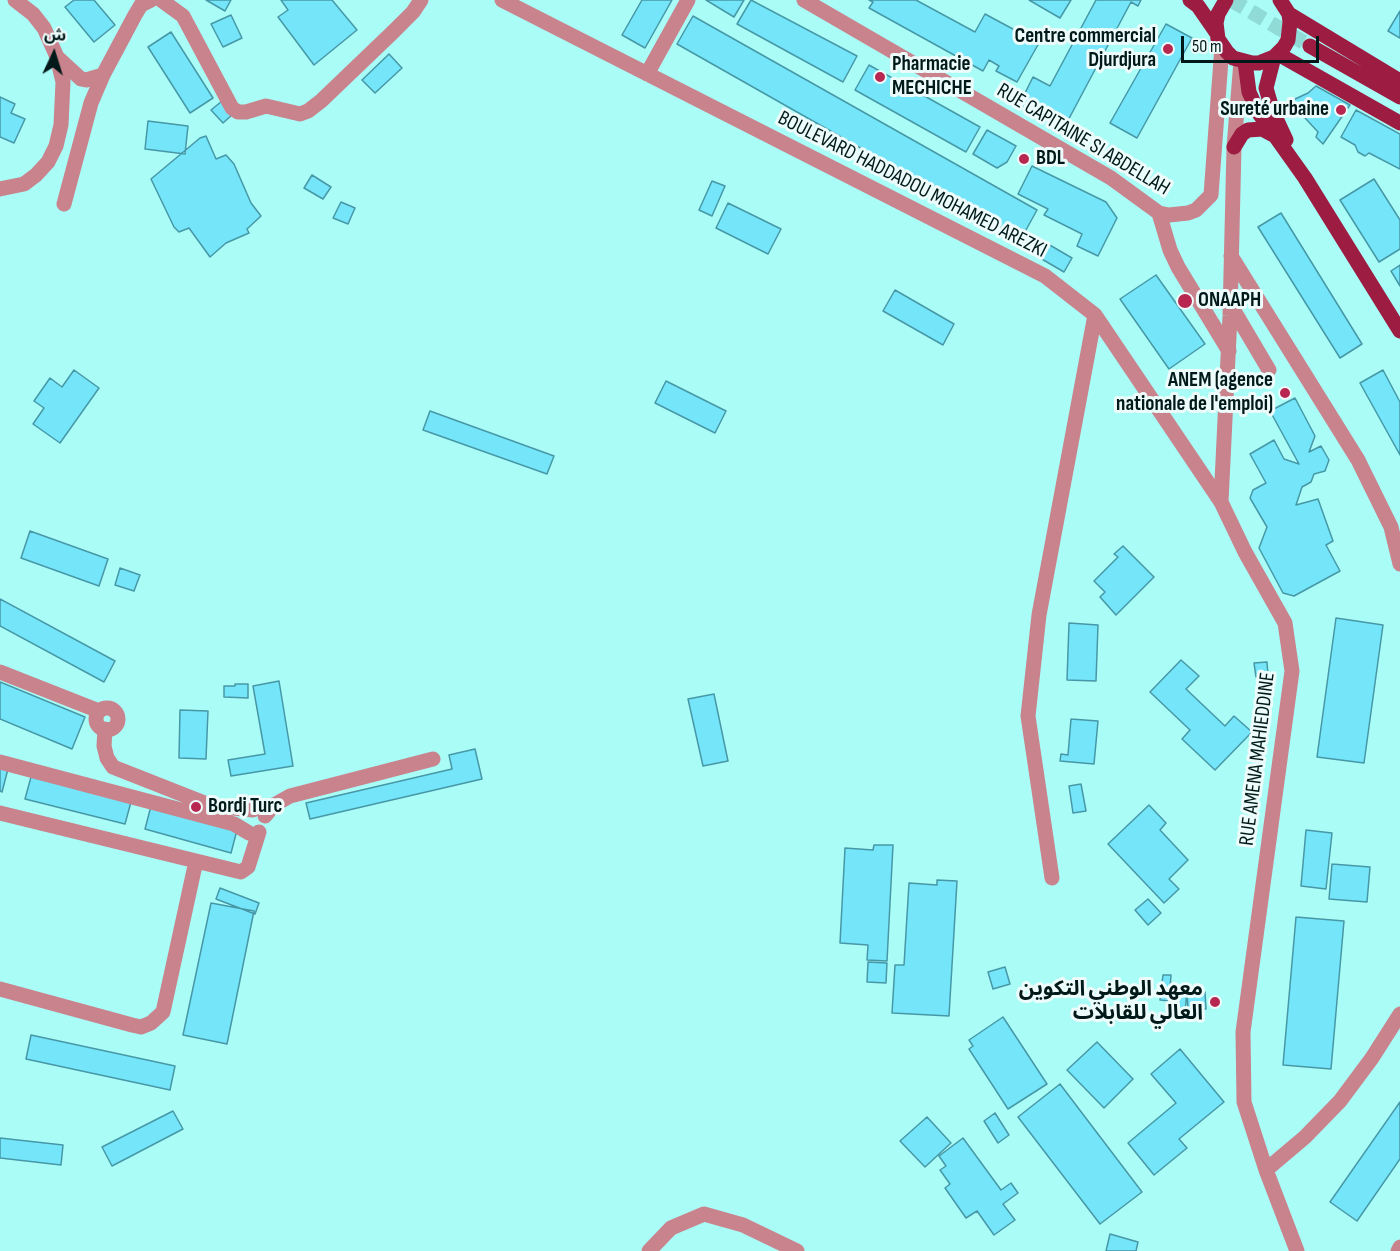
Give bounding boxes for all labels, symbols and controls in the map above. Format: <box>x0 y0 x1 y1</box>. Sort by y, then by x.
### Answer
north arrow <box>24 24 84 84</box>
place label: Centre commercial Djurdjura <box>1015 24 1156 74</box>
scale bar <box>1184 24 1322 62</box>
text: ش <box>44 25 67 46</box>
text: 50 m <box>1192 36 1222 57</box>
marker: Centre commercial Djurdjura <box>1161 42 1175 56</box>
place label: Pharmacie MECHICHE <box>892 52 972 102</box>
marker: Pharmacie MECHICHE <box>873 70 887 84</box>
street label: RUE CAPITAINE SI ABDELLAH <box>992 78 1174 202</box>
place label: Sureté urbaine <box>1220 97 1329 123</box>
marker: Sureté urbaine <box>1334 103 1348 117</box>
street label: BOULEVARD HADDADOU MOHAMED AREZKI <box>773 106 1051 264</box>
place label: BDL <box>1036 146 1065 172</box>
marker: BDL <box>1017 152 1031 166</box>
place label: ONAAPH <box>1198 288 1261 314</box>
marker: ONAAPH <box>1176 292 1194 310</box>
place label: ANEM (agence nationale de l'emploi) <box>1116 368 1273 418</box>
marker: ANEM (agence nationale de l'emploi) <box>1278 386 1292 400</box>
street label: RUE AMENA MAHIEDDINE <box>1235 671 1281 847</box>
place label: Bordj Turc <box>208 794 282 820</box>
marker: Bordj Turc <box>189 800 203 814</box>
place label: معهد الوطني التكوين العالي للقابلات <box>1019 977 1203 1027</box>
marker: معهد الوطني التكوين العالي للقابلات <box>1208 995 1222 1009</box>

